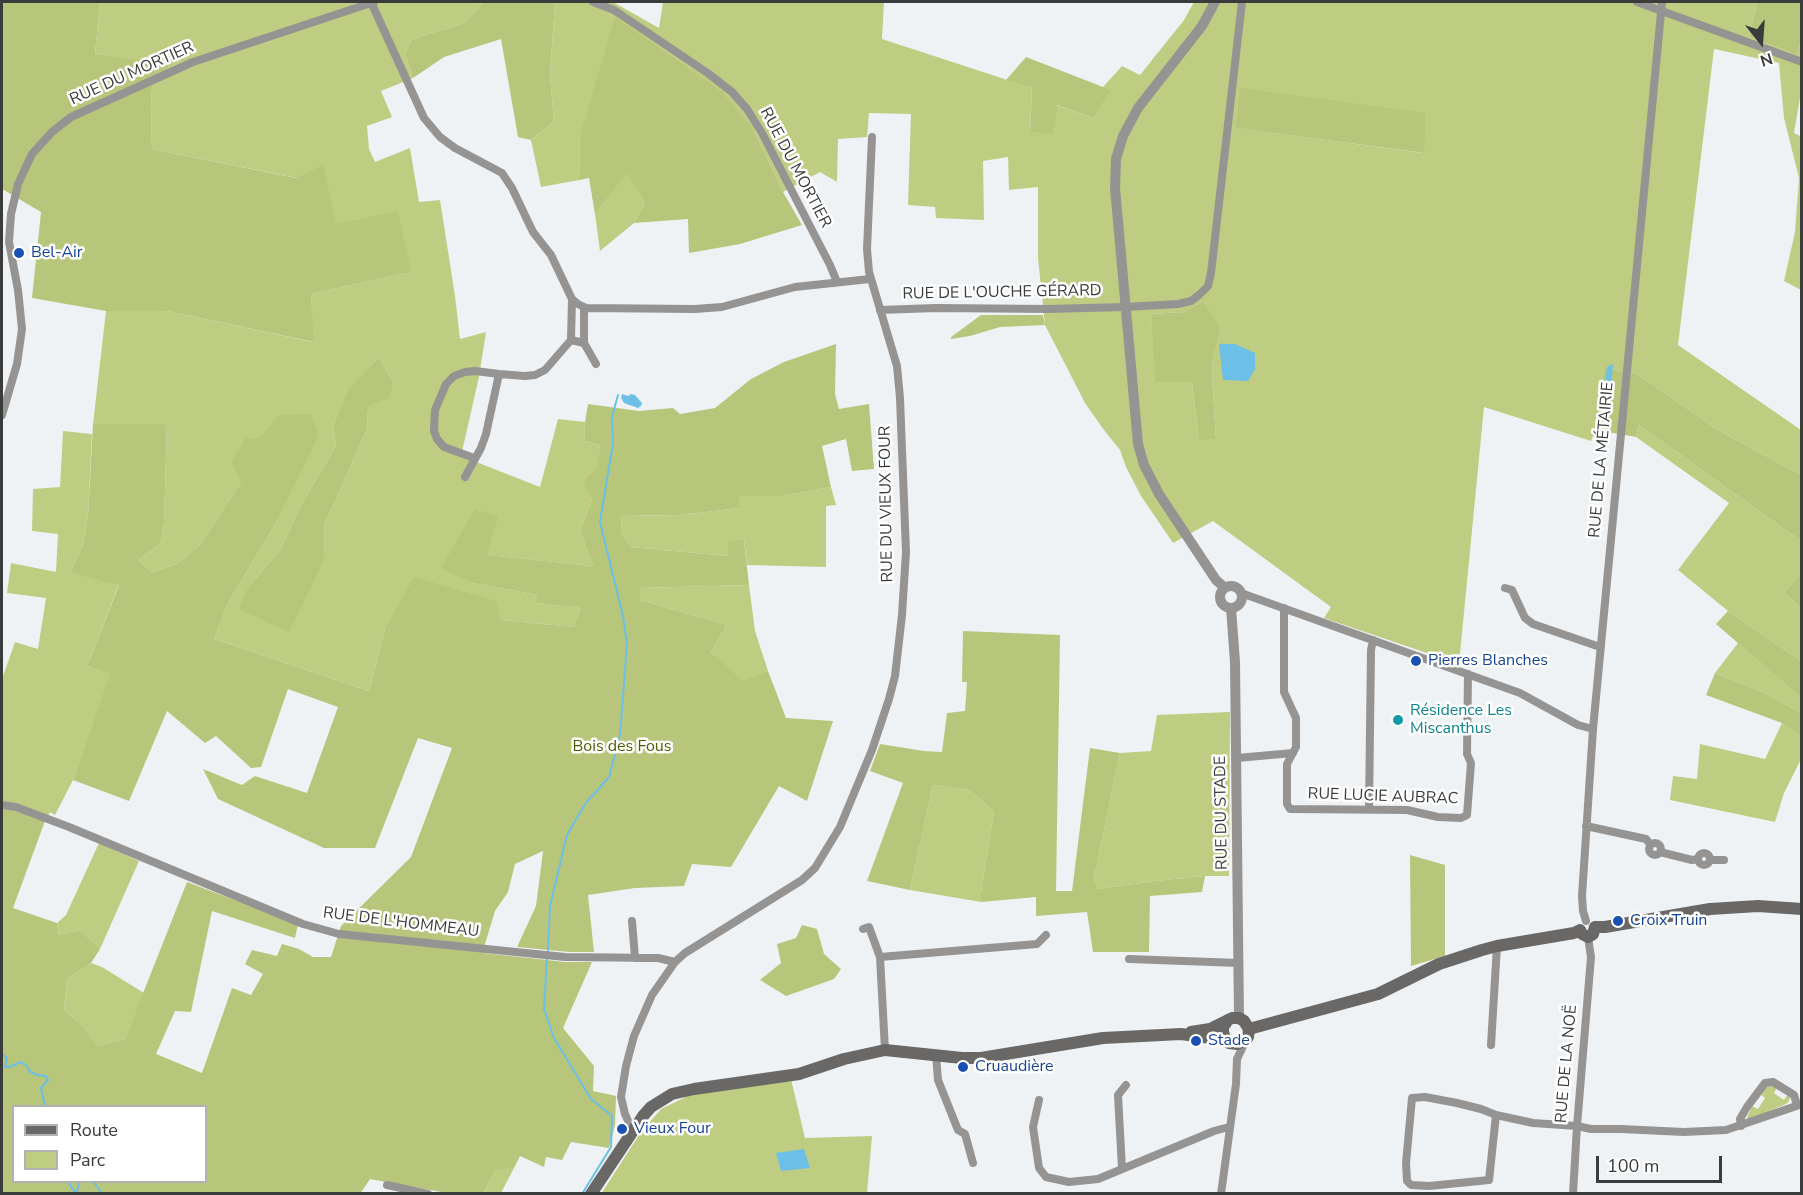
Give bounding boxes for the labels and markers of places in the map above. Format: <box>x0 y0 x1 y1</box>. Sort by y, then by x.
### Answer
place label: Bel-Air <box>31 243 83 263</box>
marker: Bel-Air <box>12 246 26 260</box>
place label: Pierres Blanches <box>1428 651 1548 671</box>
marker: Pierres Blanches <box>1409 654 1423 668</box>
place label: Résidence Les Miscanthus <box>1410 701 1512 739</box>
marker: Résidence Les Miscanthus <box>1391 713 1405 727</box>
place label: Croix Truin <box>1630 911 1707 931</box>
marker: Croix Truin <box>1611 914 1625 928</box>
place label: Stade <box>1208 1031 1250 1051</box>
marker: Stade <box>1189 1034 1203 1048</box>
place label: Cruaudière <box>975 1057 1054 1077</box>
marker: Cruaudière <box>956 1060 970 1074</box>
place label: Vieux Four <box>634 1119 711 1139</box>
marker: Vieux Four <box>615 1122 629 1136</box>

